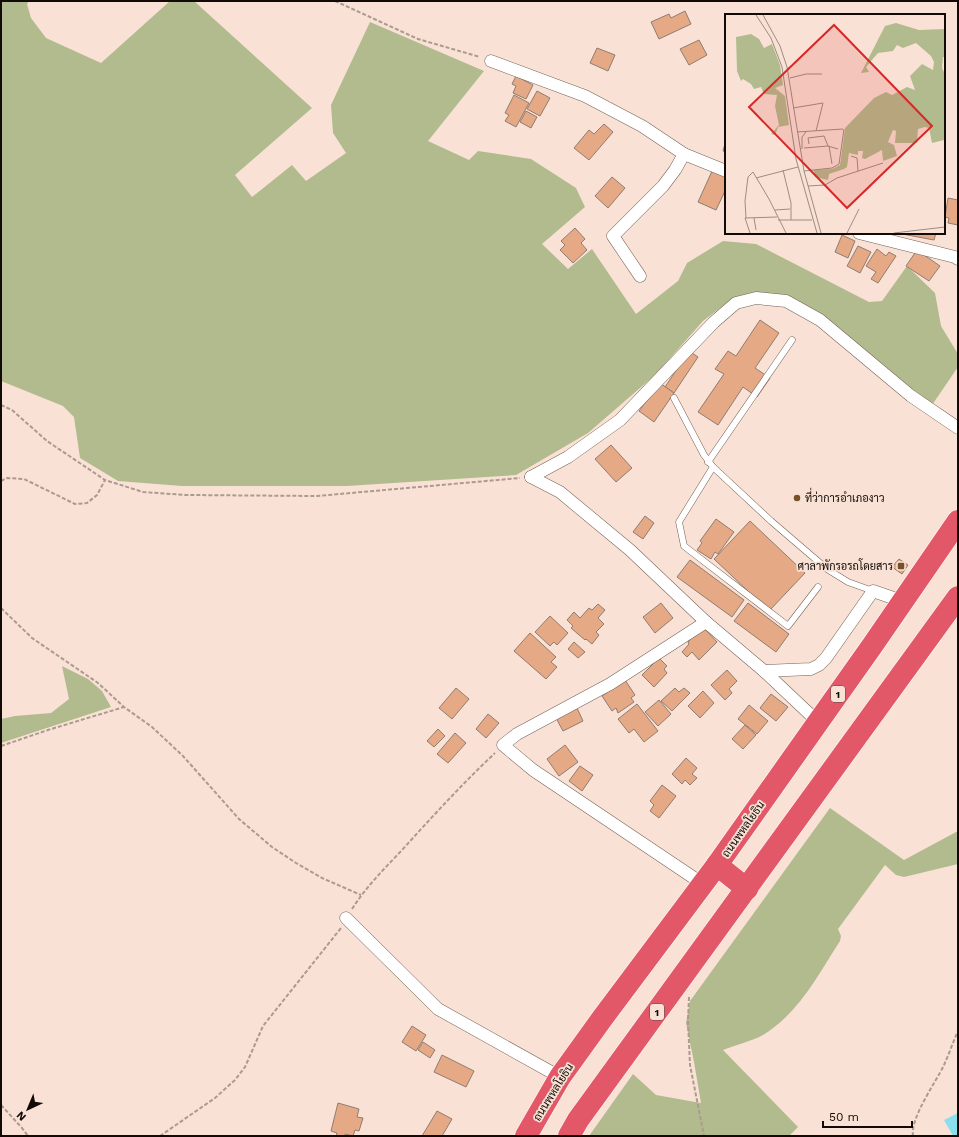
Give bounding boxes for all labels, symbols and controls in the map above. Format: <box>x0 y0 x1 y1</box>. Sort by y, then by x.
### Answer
inset map <box>725 14 945 234</box>
place label: ที่ว่าการอำเภองาว <box>805 487 885 505</box>
marker: ที่ว่าการอำเภองาว <box>792 493 802 503</box>
place label: ศาลาพักรอรถโดยสาร <box>798 558 893 573</box>
marker: ศาลาพักรอรถโดยสาร <box>896 561 906 571</box>
road number: 1 <box>831 686 845 702</box>
street label: ถนนพหลโยธิน <box>718 798 767 860</box>
road number: 1 <box>650 1004 664 1020</box>
street label: ถนนพหลโยธิน <box>529 1060 576 1123</box>
north arrow <box>8 1089 48 1129</box>
scale bar <box>823 1103 912 1129</box>
text: N <box>14 1108 29 1123</box>
text: 50 m <box>829 1110 859 1124</box>

